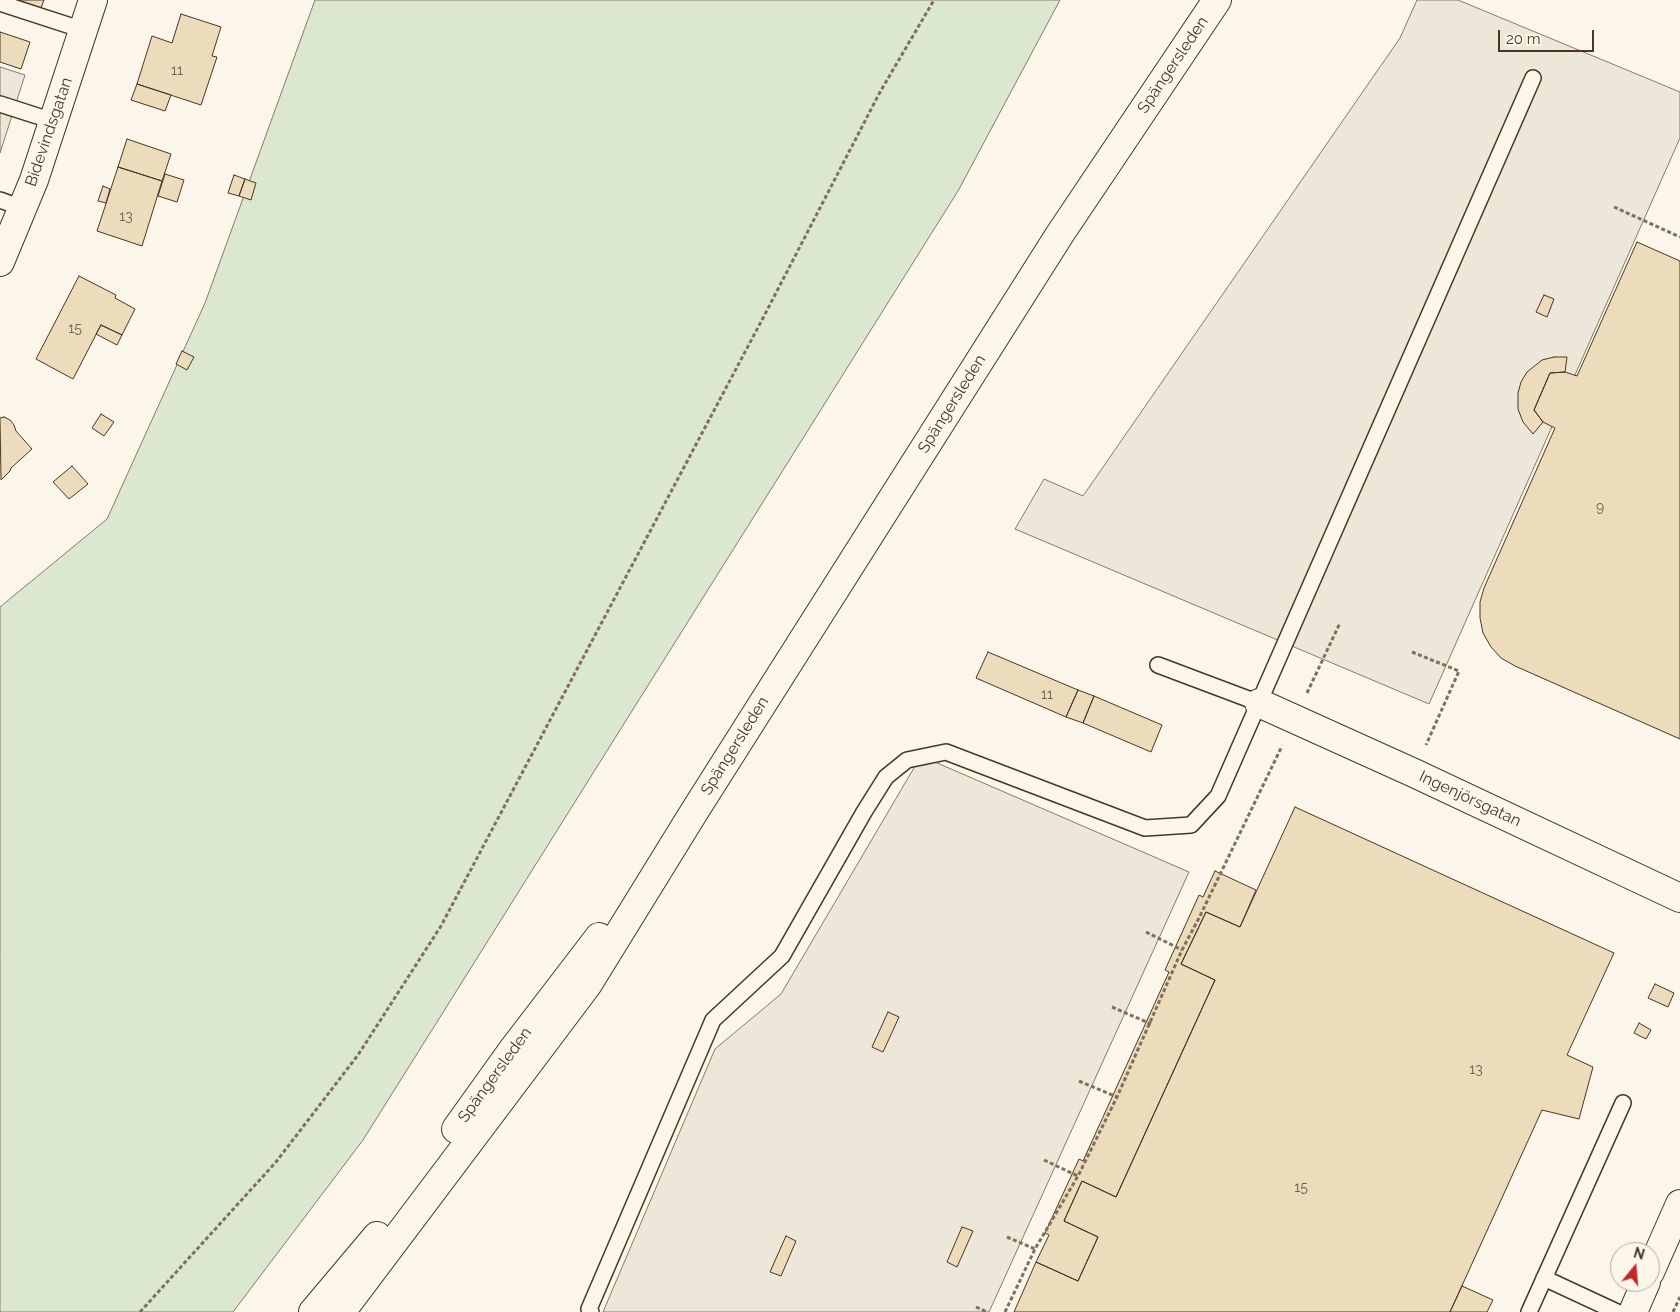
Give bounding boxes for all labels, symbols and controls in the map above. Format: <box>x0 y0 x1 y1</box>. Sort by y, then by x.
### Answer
street label: Spängersleden <box>1134 13 1212 117</box>
scale bar <box>1500 20 1596 52</box>
text: 20 m <box>1506 30 1541 48</box>
house number: 11 <box>171 63 183 79</box>
street label: Bidevindsgatan <box>21 75 77 189</box>
house number: 13 <box>119 209 133 225</box>
house number: 15 <box>68 321 82 337</box>
street label: Spängersleden <box>914 351 990 457</box>
house number: 9 <box>1596 500 1604 516</box>
house number: 11 <box>1041 687 1053 703</box>
street label: Spängersleden <box>697 693 773 799</box>
street label: Ingenjörsgatan <box>1416 767 1524 831</box>
street label: Spängersleden <box>454 1024 536 1126</box>
house number: 13 <box>1469 1062 1483 1078</box>
house number: 15 <box>1294 1180 1308 1196</box>
north arrow <box>1610 1242 1660 1292</box>
text: N <box>1632 1244 1647 1263</box>

